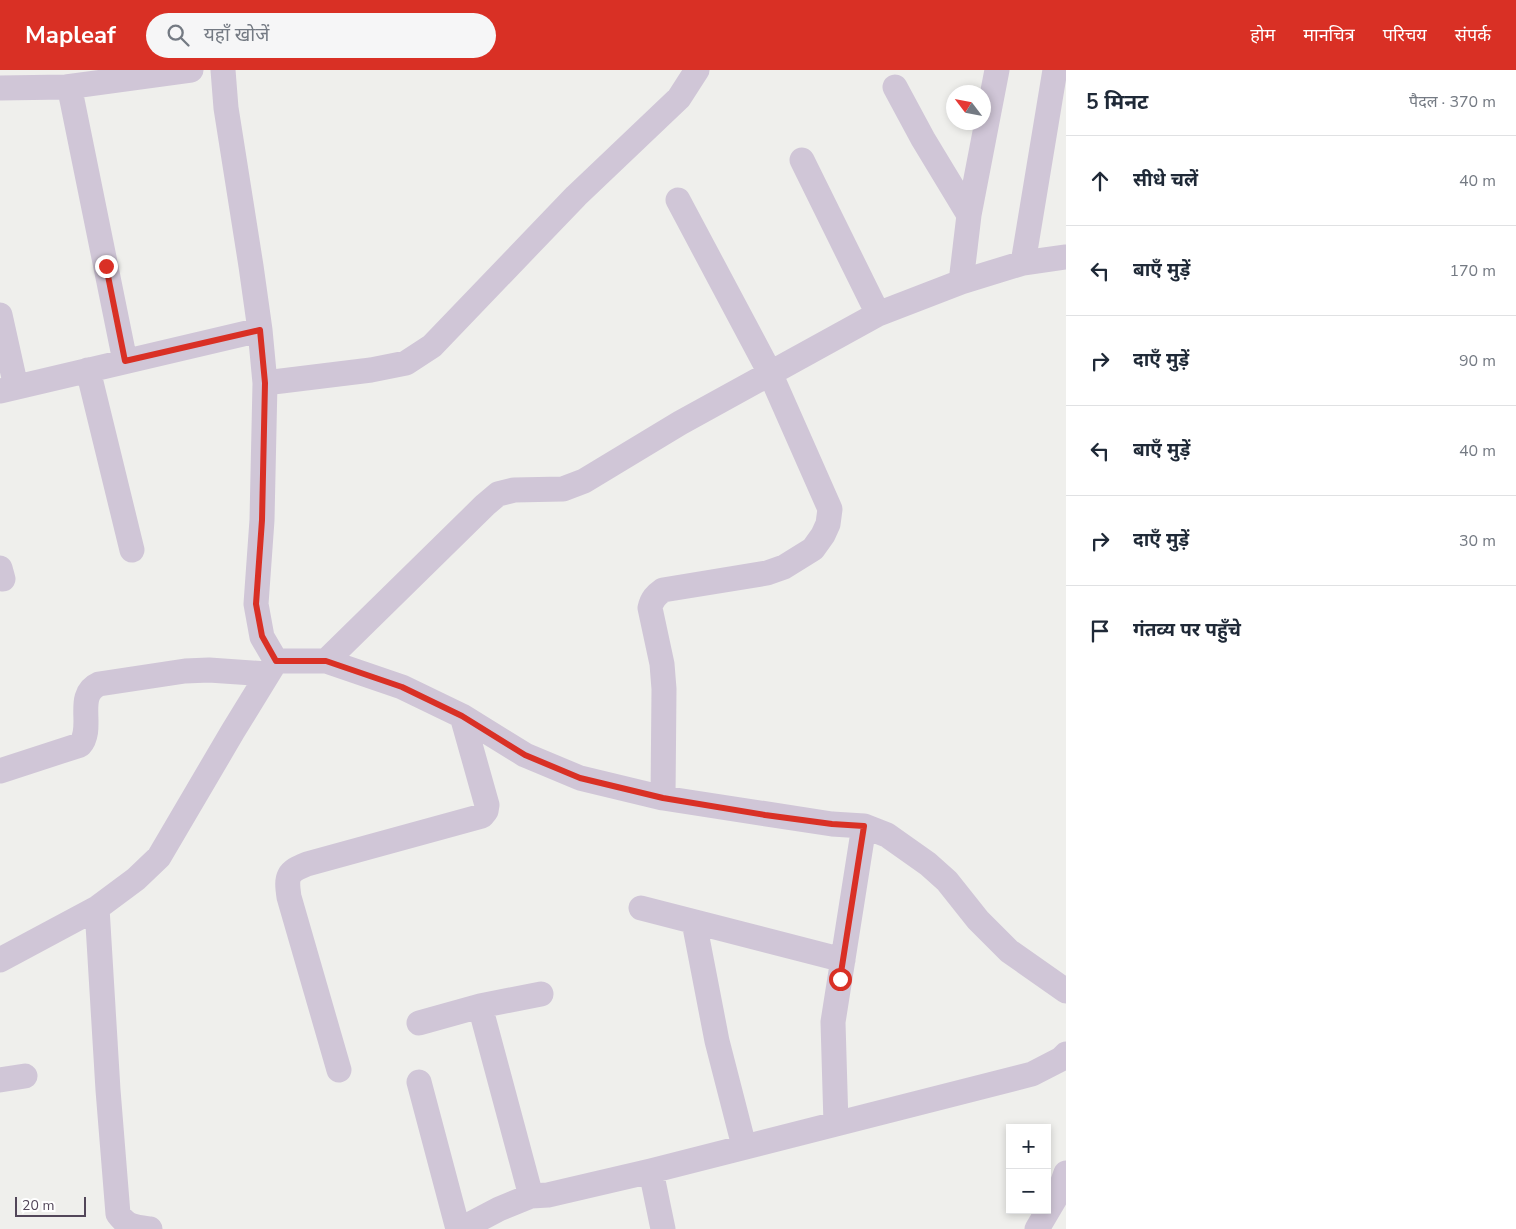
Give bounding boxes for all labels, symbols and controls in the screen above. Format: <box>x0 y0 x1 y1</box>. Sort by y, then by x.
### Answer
search box <box>146 13 496 58</box>
text: Mapleaf <box>25 19 116 51</box>
icon: search <box>164 21 192 49</box>
text: यहाँ खोजें <box>204 22 269 48</box>
text: होम <box>1250 23 1275 47</box>
text: मानचित्र <box>1303 23 1355 47</box>
text: परिचय <box>1383 23 1427 47</box>
text: संपर्क <box>1455 23 1491 47</box>
north arrow <box>946 85 991 130</box>
text: 5 मिनट <box>1086 88 1148 116</box>
text: पैदल · 370 m <box>1409 91 1496 113</box>
icon: ahead <box>1086 167 1114 195</box>
text: सीधे चलें <box>1133 167 1198 193</box>
text: 40 m <box>1459 170 1496 192</box>
route end <box>95 255 118 278</box>
icon: left <box>1086 257 1114 285</box>
text: बाएँ मुड़ें <box>1133 257 1190 283</box>
text: 170 m <box>1449 260 1496 282</box>
icon: right <box>1086 347 1114 375</box>
text: दाएँ मुड़ें <box>1133 347 1189 373</box>
text: 90 m <box>1459 350 1496 372</box>
icon: left <box>1086 437 1114 465</box>
text: बाएँ मुड़ें <box>1133 437 1190 463</box>
text: 40 m <box>1459 440 1496 462</box>
icon: right <box>1086 527 1114 555</box>
text: दाएँ मुड़ें <box>1133 527 1189 553</box>
text: 30 m <box>1459 530 1496 552</box>
icon: arrive <box>1086 617 1114 645</box>
text: गंतव्य पर पहुँचे <box>1133 617 1241 643</box>
route start <box>829 968 852 991</box>
map controls <box>1006 1124 1051 1214</box>
button: + <box>1006 1124 1051 1169</box>
button: − <box>1006 1169 1051 1214</box>
scale bar <box>15 1194 86 1217</box>
text: 20 m <box>22 1196 54 1215</box>

